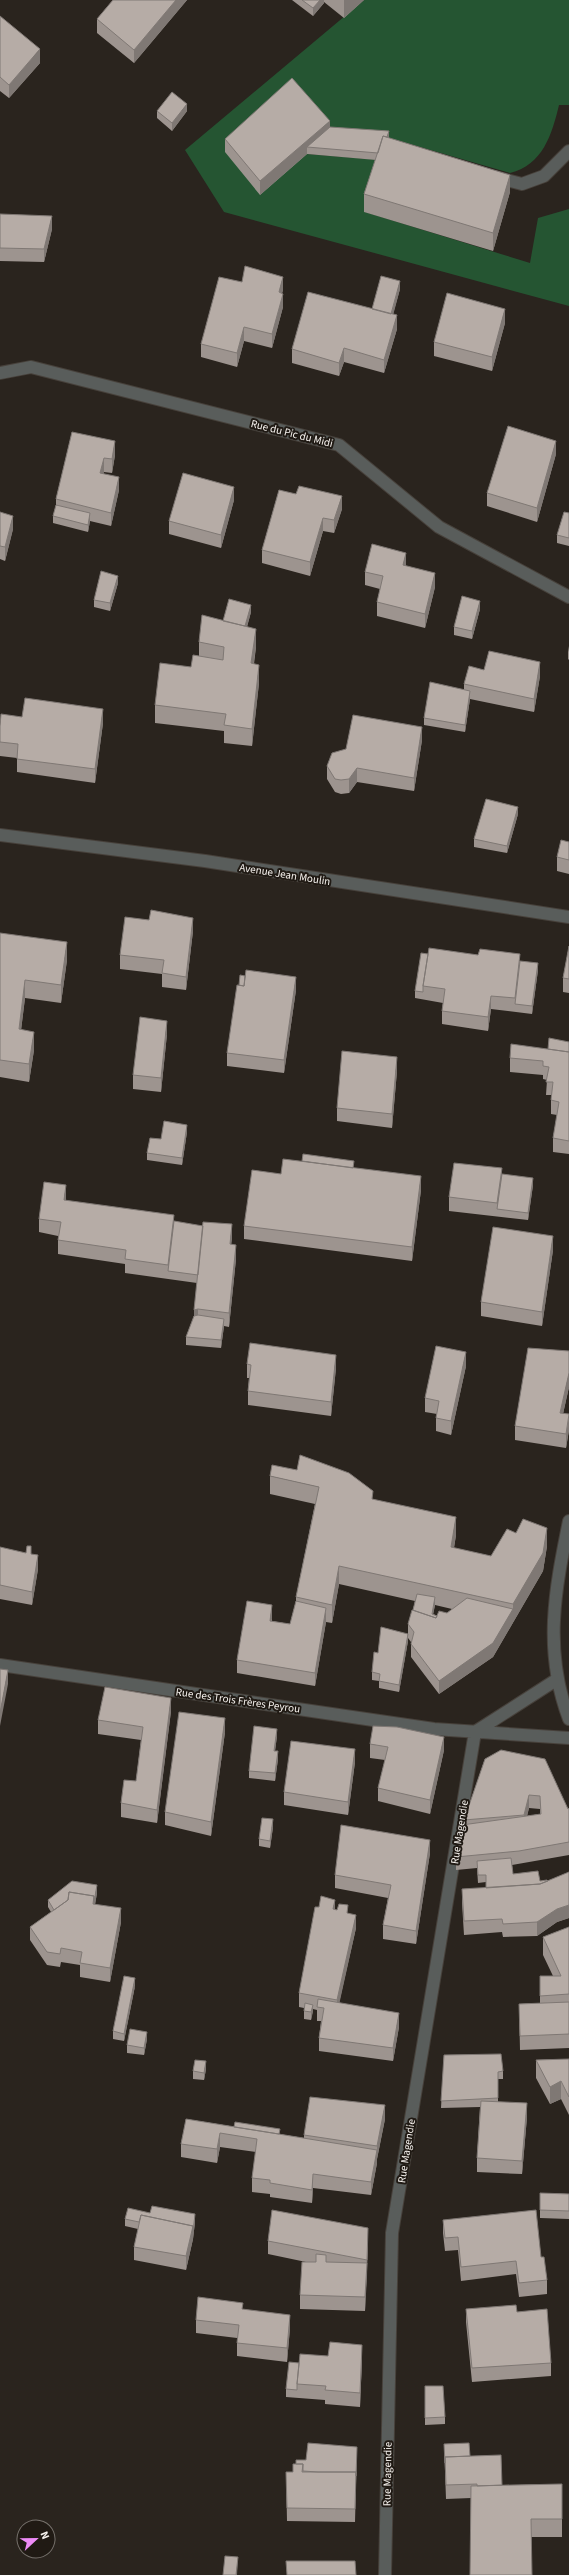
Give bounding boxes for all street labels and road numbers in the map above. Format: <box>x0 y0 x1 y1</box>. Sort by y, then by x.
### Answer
street label: Rue du Pic du Midi <box>249 416 335 451</box>
street label: Avenue Jean Moulin <box>238 860 331 889</box>
street label: Rue des Trois Frères Peyrou <box>175 1684 301 1717</box>
street label: Rue Magendie <box>447 1798 472 1865</box>
street label: Rue Magendie <box>394 2117 419 2184</box>
street label: Rue Magendie <box>379 2441 396 2506</box>

